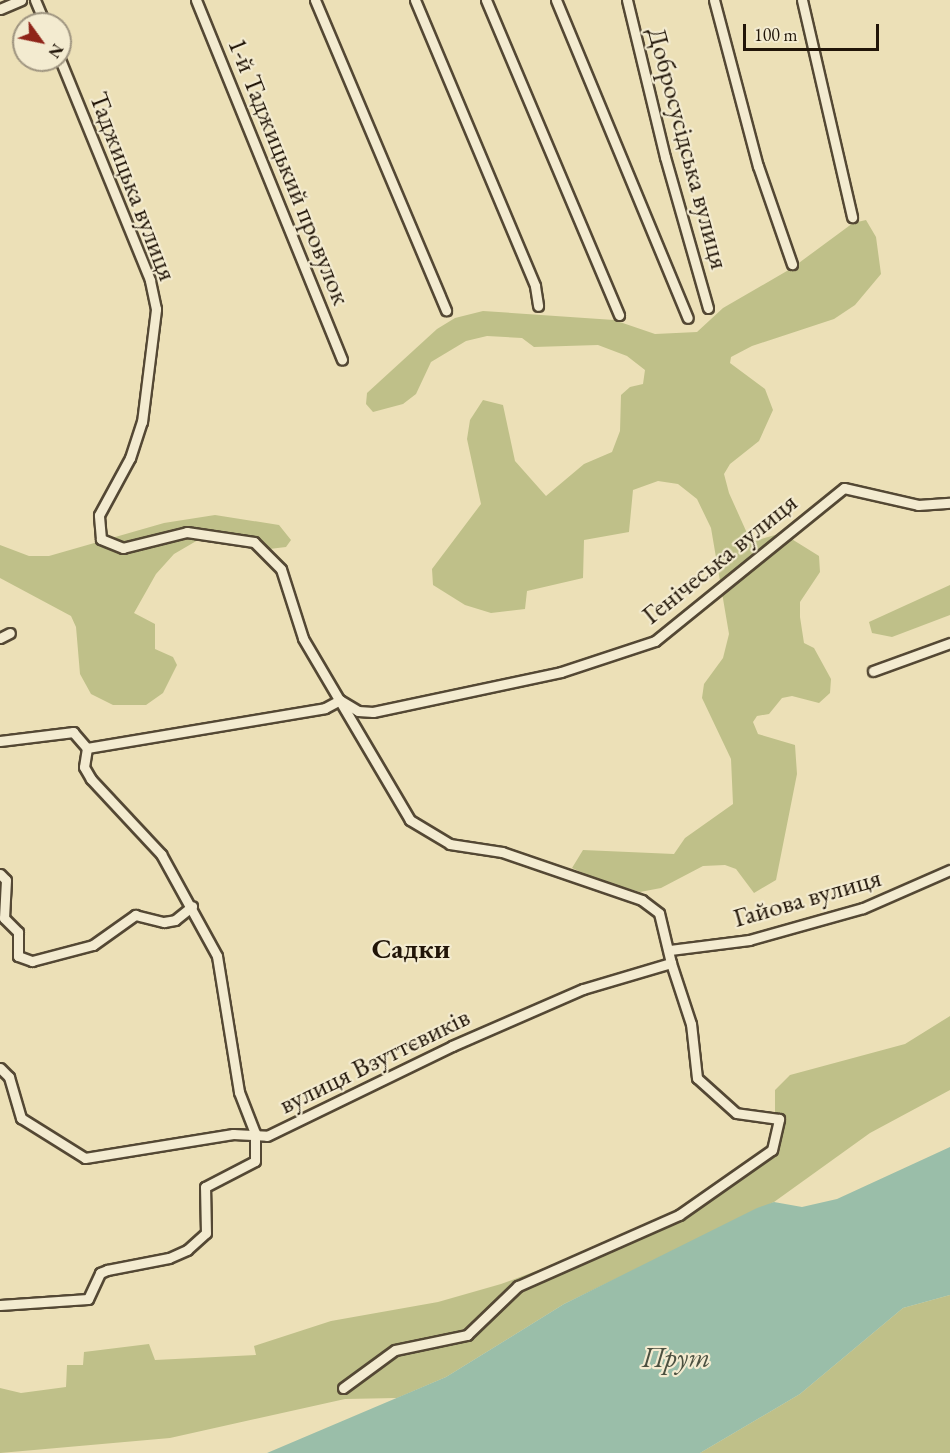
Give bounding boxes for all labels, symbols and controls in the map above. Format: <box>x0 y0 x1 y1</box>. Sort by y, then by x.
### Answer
north arrow <box>12 12 72 72</box>
scale bar <box>746 12 882 50</box>
street label: Добросусідська вулиця <box>641 23 737 273</box>
text: 100 m <box>754 23 798 46</box>
street label: 1-й Таджицький провулок <box>222 33 358 309</box>
text: N <box>44 40 68 62</box>
street label: Таджицька вулиця <box>83 87 185 285</box>
street label: Генічеська вулиця <box>635 486 803 630</box>
street label: Гайова вулиця <box>729 860 885 934</box>
district label: Садки <box>372 931 450 965</box>
street label: вулиця Взуттєвиків <box>273 1000 475 1120</box>
water label: Прут <box>642 1340 710 1374</box>

